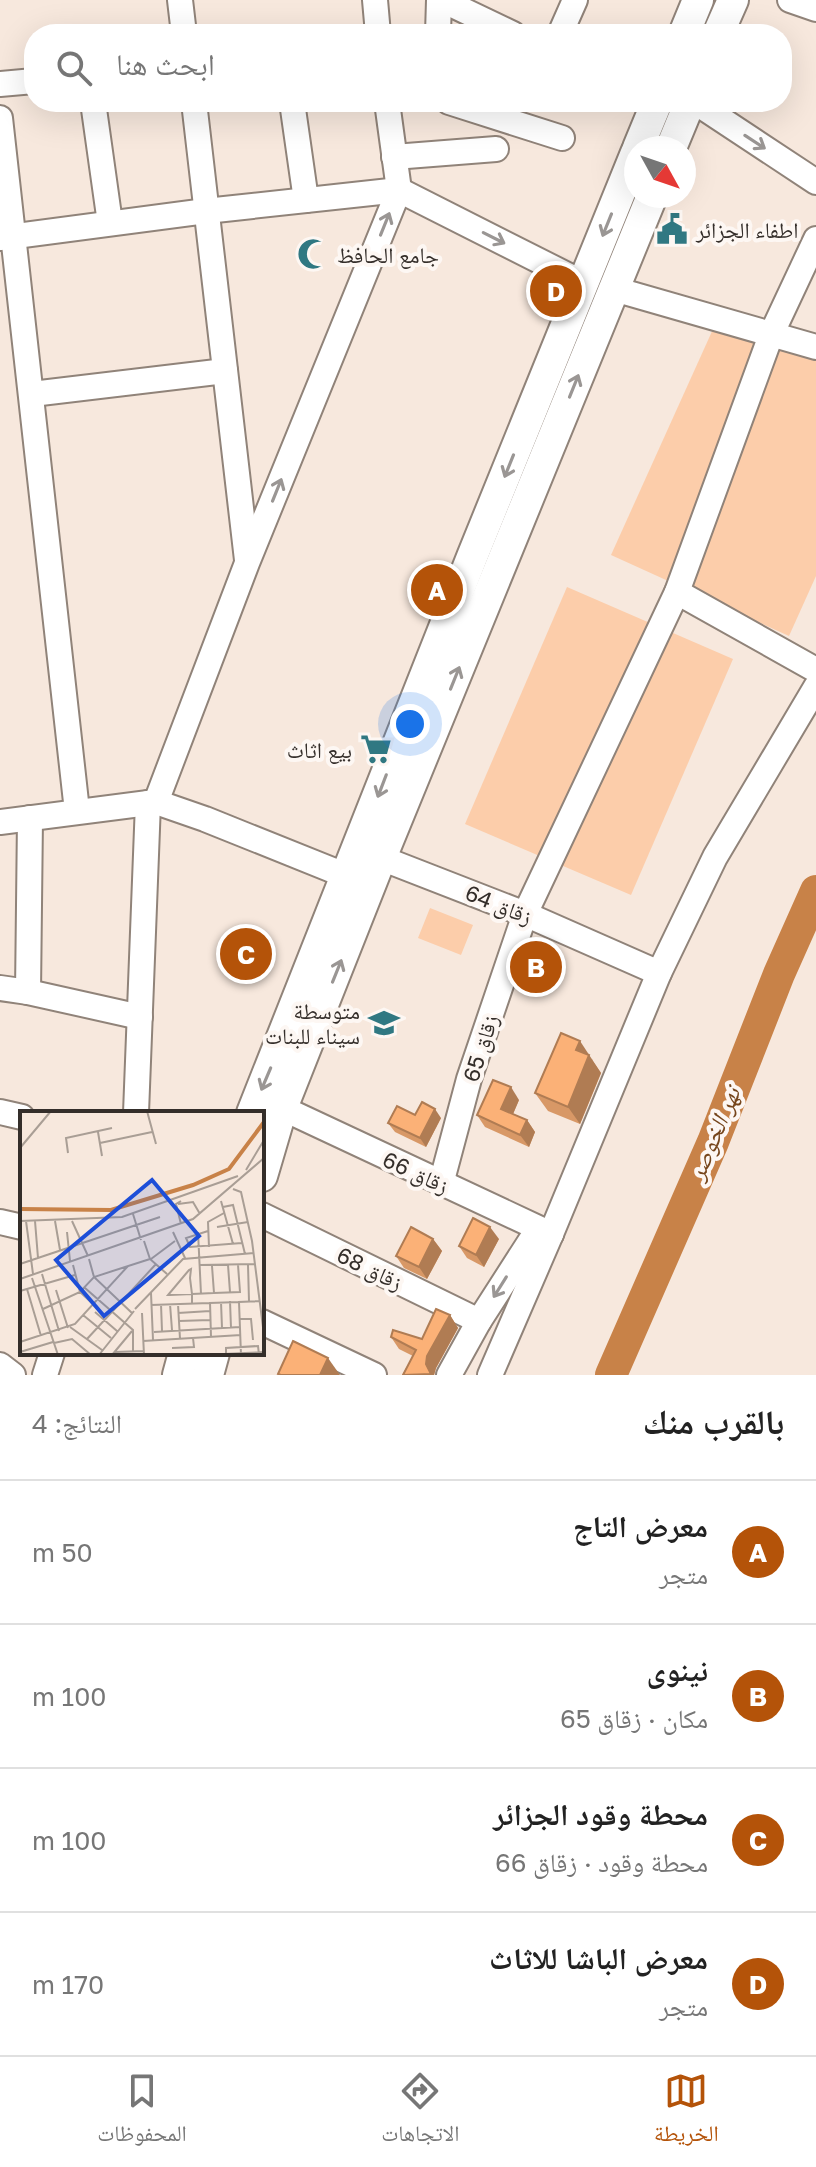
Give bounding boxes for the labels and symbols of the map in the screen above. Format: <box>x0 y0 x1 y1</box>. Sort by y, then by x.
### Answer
one-way arrow <box>744 134 766 150</box>
north arrow <box>624 136 696 208</box>
one-way arrow <box>379 212 394 237</box>
one-way arrow <box>598 212 613 237</box>
public building icon: اطفاء الجزائر <box>655 212 689 246</box>
place label: اطفاء الجزائر <box>695 216 799 243</box>
one-way arrow <box>481 231 505 246</box>
mosque icon: جامع الحافظ <box>296 237 330 271</box>
place label: جامع الحافظ <box>337 241 439 269</box>
pin: D <box>530 261 582 321</box>
one-way arrow <box>568 374 583 399</box>
one-way arrow <box>500 453 515 478</box>
one-way arrow <box>270 478 285 503</box>
pin: A <box>411 560 463 620</box>
one-way arrow <box>448 666 463 691</box>
your location <box>390 704 430 744</box>
supermarket icon: بيع اثاث <box>359 732 393 766</box>
place label: بيع اثاث <box>287 736 352 764</box>
one-way arrow <box>374 773 388 798</box>
street label: زقاق 64 <box>461 878 536 931</box>
pin: C <box>220 924 272 984</box>
pin: B <box>510 937 562 997</box>
one-way arrow <box>330 959 345 984</box>
place label: متوسطة سيناء للبنات <box>265 997 360 1049</box>
school or university icon: متوسطة سيناء للبنات <box>367 1006 401 1040</box>
street label: زقاق 65 <box>456 1011 504 1085</box>
one-way arrow <box>257 1067 272 1091</box>
water label: نهر الخوصر <box>680 1079 747 1186</box>
inset map <box>20 1111 264 1355</box>
street label: زقاق 66 <box>378 1145 453 1200</box>
street label: زقاق 68 <box>332 1241 407 1296</box>
one-way arrow <box>492 1276 508 1298</box>

